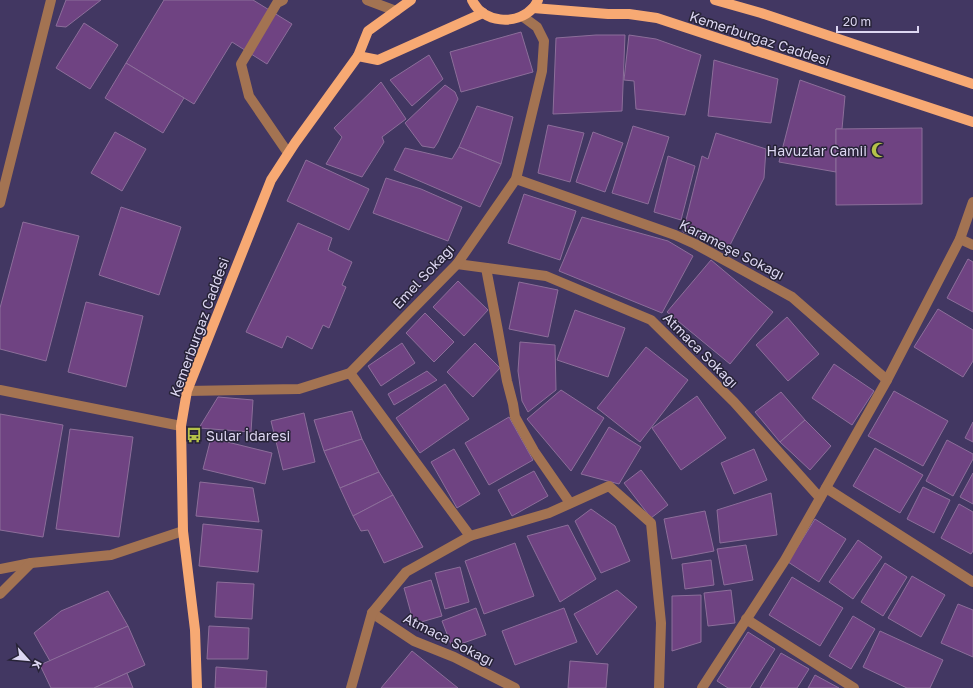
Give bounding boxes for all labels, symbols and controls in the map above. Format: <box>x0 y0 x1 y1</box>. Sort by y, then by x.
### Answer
street label: Kemerburgaz Caddesi <box>687 7 833 69</box>
scale bar <box>837 8 918 34</box>
text: 20 m <box>843 14 871 29</box>
mosque icon: Havuzlar Camii <box>870 141 888 159</box>
place label: Havuzlar Camii <box>767 142 867 159</box>
street label: Karameşe Sokağı <box>677 215 787 283</box>
street label: Emel Sokağı <box>389 240 457 312</box>
street label: Kemerburgaz Caddesi <box>166 255 232 399</box>
street label: Atmaca Sokağı <box>660 309 742 391</box>
bus stop icon: Sular İdaresi <box>185 426 203 444</box>
place label: Sular İdaresi <box>206 427 290 444</box>
street label: Atmaca Sokağı <box>401 609 497 669</box>
north arrow <box>8 640 48 680</box>
text: K <box>30 658 45 671</box>

